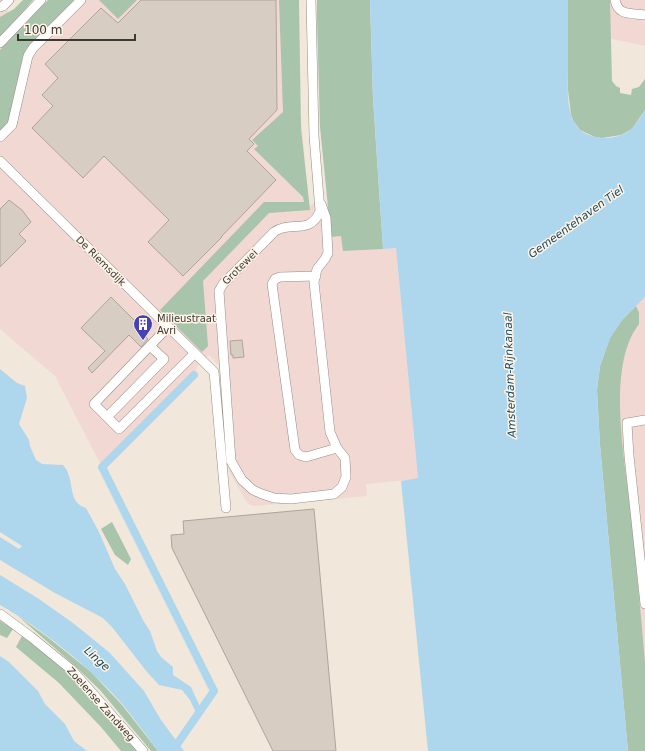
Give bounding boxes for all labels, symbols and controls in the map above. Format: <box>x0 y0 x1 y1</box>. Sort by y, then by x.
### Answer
scale bar <box>18 16 135 42</box>
text: 100 m <box>24 23 62 37</box>
water label: Gemeentehaven Tiel <box>526 183 626 261</box>
street label: De Riemsdijk <box>74 234 128 288</box>
street label: Grotewei <box>220 247 260 287</box>
water label: Amsterdam-Rijnkanaal <box>501 312 519 439</box>
building icon: Milieustraat Avri <box>132 313 154 341</box>
place label: Milieustraat Avri <box>157 313 216 336</box>
water label: Linge <box>82 644 113 674</box>
street label: Zoelense Zandweg <box>65 665 137 743</box>

